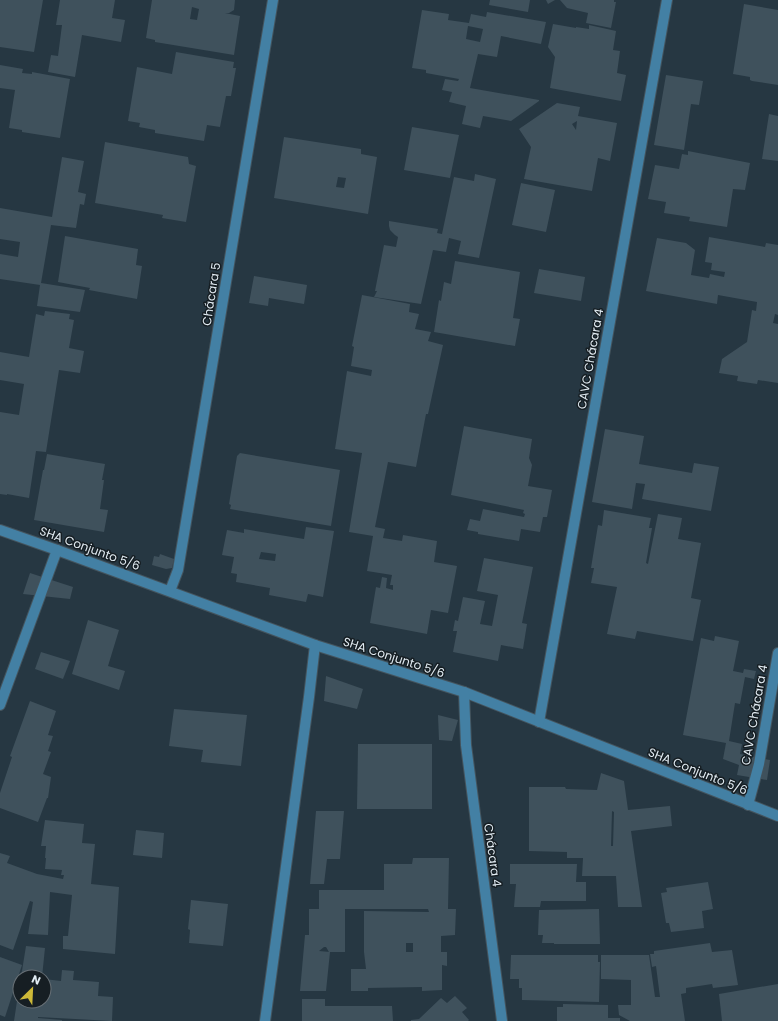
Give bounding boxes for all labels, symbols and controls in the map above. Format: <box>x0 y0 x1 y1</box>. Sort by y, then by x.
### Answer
street label: Chácara 5 <box>198 261 224 327</box>
street label: CAVC Chácara 4 <box>573 307 607 411</box>
street label: SHA Conjunto 5/6 <box>37 522 143 574</box>
street label: SHA Conjunto 5/6 <box>341 633 447 681</box>
street label: CAVC Chácara 4 <box>737 663 771 767</box>
street label: SHA Conjunto 5/6 <box>646 743 750 799</box>
street label: Chácara 4 <box>480 822 506 888</box>
north arrow <box>12 969 52 1009</box>
text: N <box>29 971 43 989</box>

